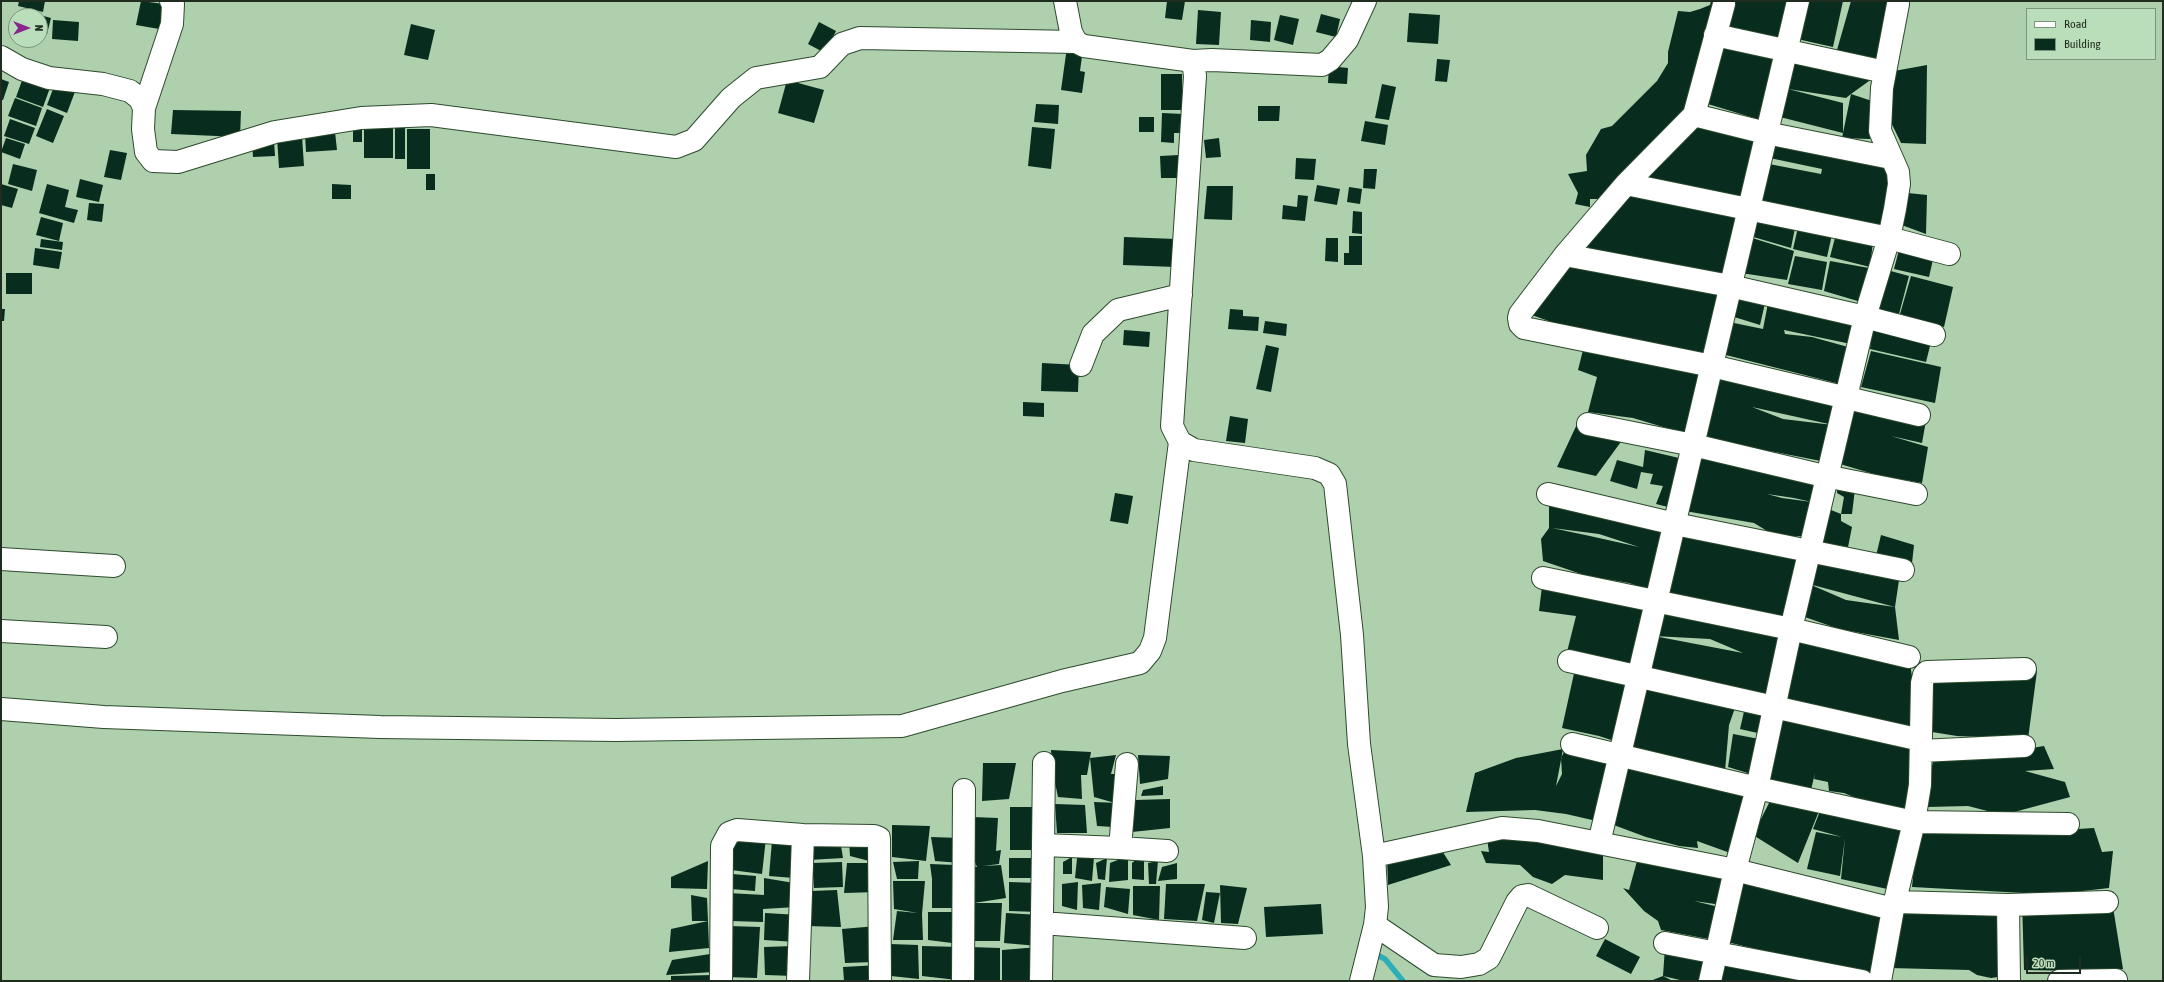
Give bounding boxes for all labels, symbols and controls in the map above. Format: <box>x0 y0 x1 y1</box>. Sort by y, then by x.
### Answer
north arrow <box>8 8 48 48</box>
legend <box>2026 8 2156 60</box>
text: Road <box>2064 17 2087 31</box>
text: N <box>33 25 45 31</box>
text: Building <box>2064 37 2101 51</box>
scale bar <box>2028 948 2083 974</box>
text: 20 m <box>2033 956 2055 970</box>

